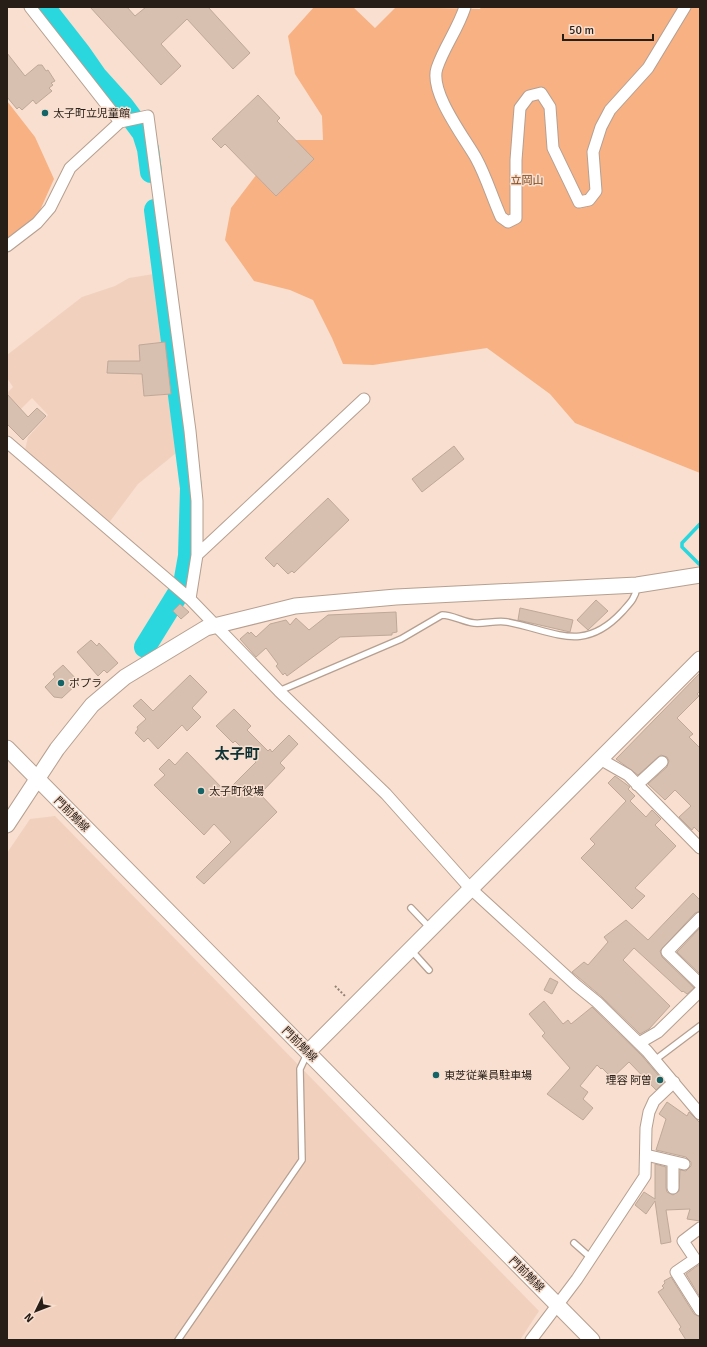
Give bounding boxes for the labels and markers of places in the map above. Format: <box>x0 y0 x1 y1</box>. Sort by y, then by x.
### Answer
place label: 太子町立児童館 <box>53 107 130 120</box>
marker: 太子町立児童館 <box>40 108 50 118</box>
place label: ポプラ <box>69 677 102 690</box>
marker: ポプラ <box>56 678 66 688</box>
place label: 太子町役場 <box>209 785 264 798</box>
marker: 太子町役場 <box>196 786 206 796</box>
place label: 東芝従業員駐車場 <box>444 1069 532 1082</box>
marker: 東芝従業員駐車場 <box>431 1070 441 1080</box>
place label: 理容 阿曽 <box>606 1074 652 1087</box>
marker: 理容 阿曽 <box>655 1075 665 1085</box>

